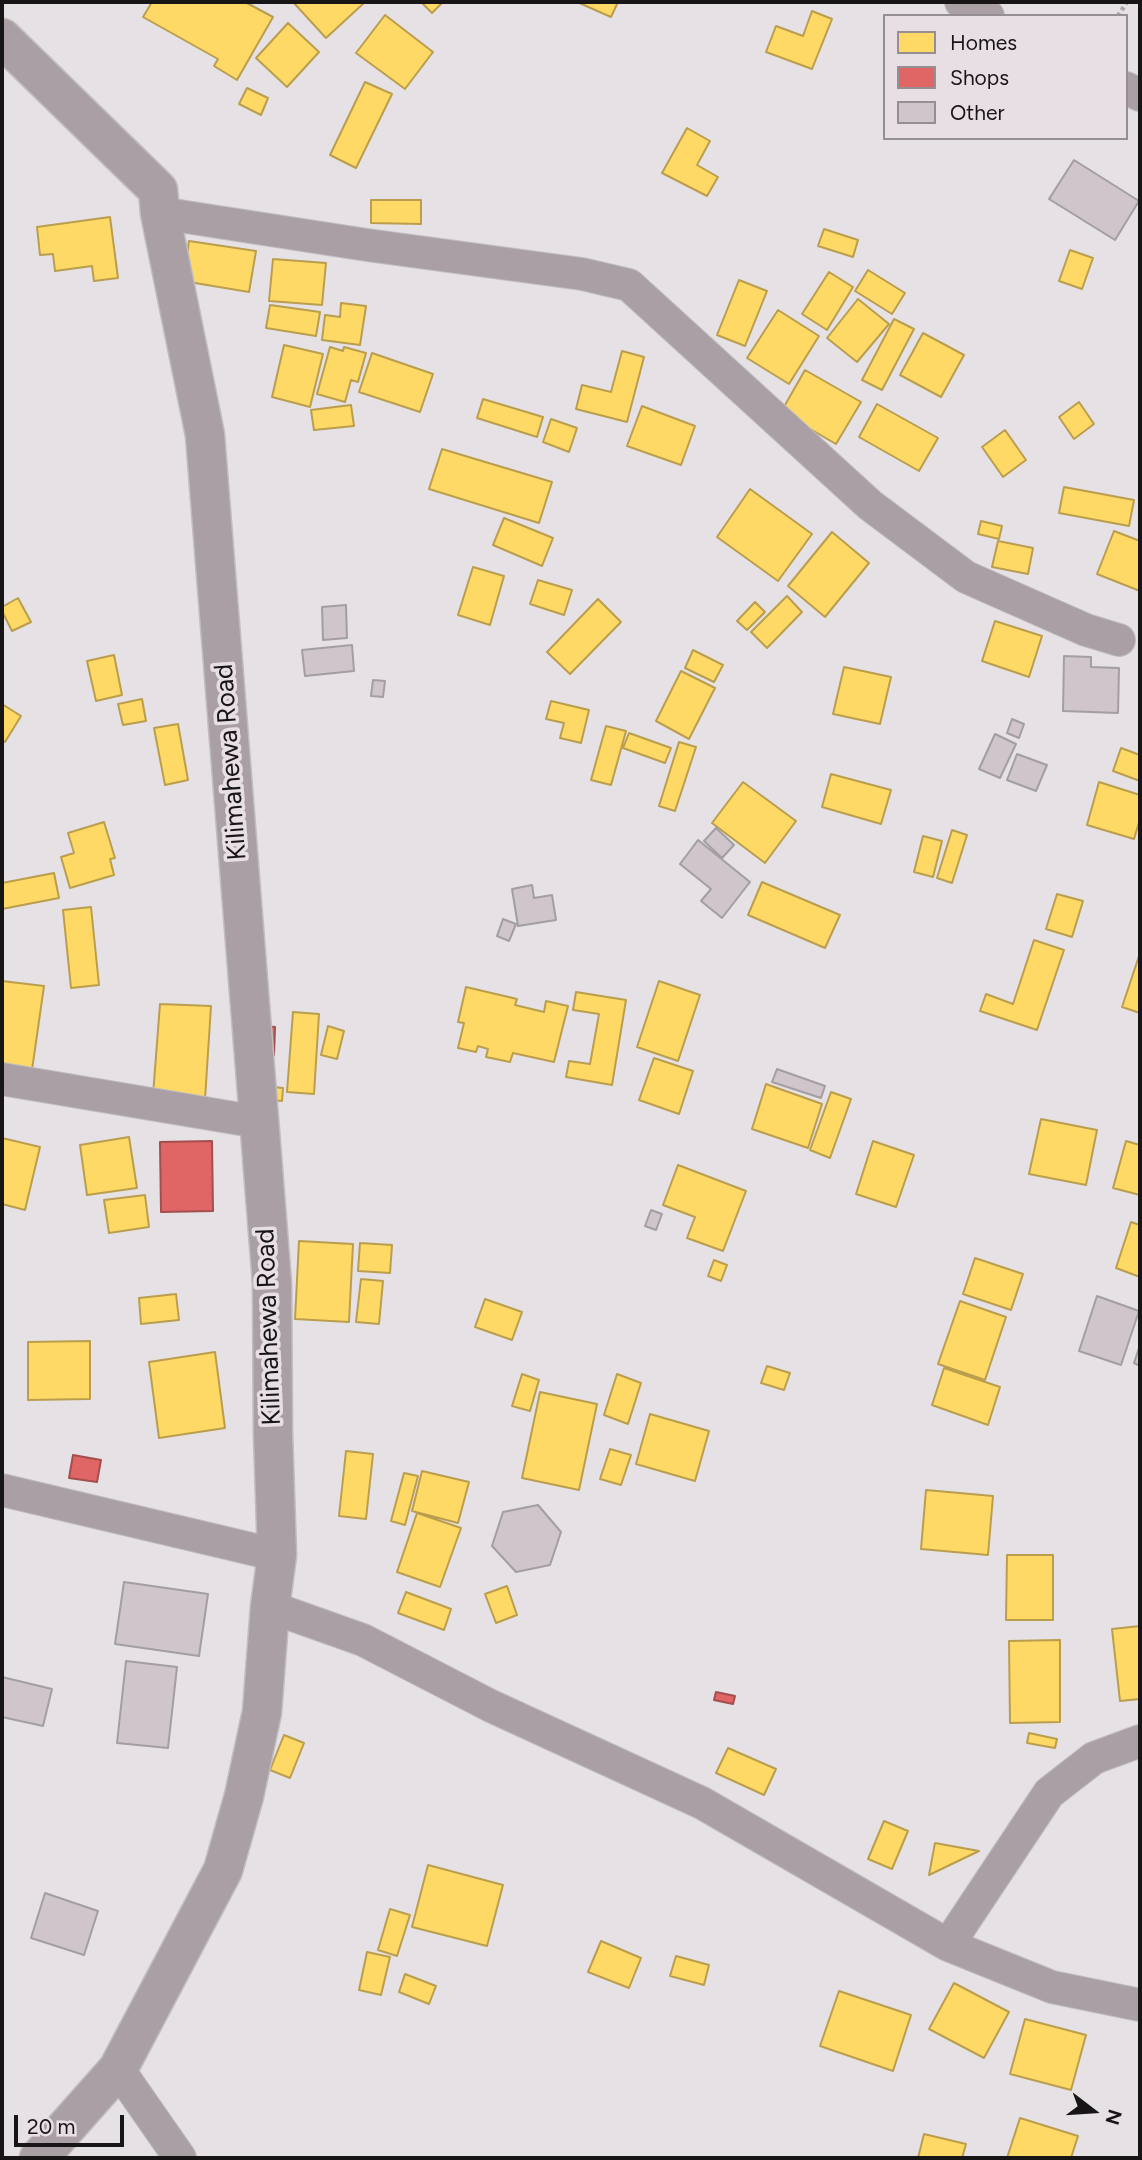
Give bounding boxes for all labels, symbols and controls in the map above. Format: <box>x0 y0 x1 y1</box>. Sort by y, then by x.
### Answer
legend <box>883 14 1128 140</box>
text: Homes <box>950 30 1017 55</box>
text: Shops <box>950 65 1009 90</box>
text: Other <box>950 100 1005 125</box>
street label: Kilimahewa Road <box>209 663 253 861</box>
street label: Kilimahewa Road <box>250 1228 288 1426</box>
north arrow <box>1058 2076 1128 2146</box>
scale bar <box>18 2100 128 2144</box>
text: N <box>1100 2107 1127 2128</box>
text: 20 m <box>27 2114 75 2139</box>

